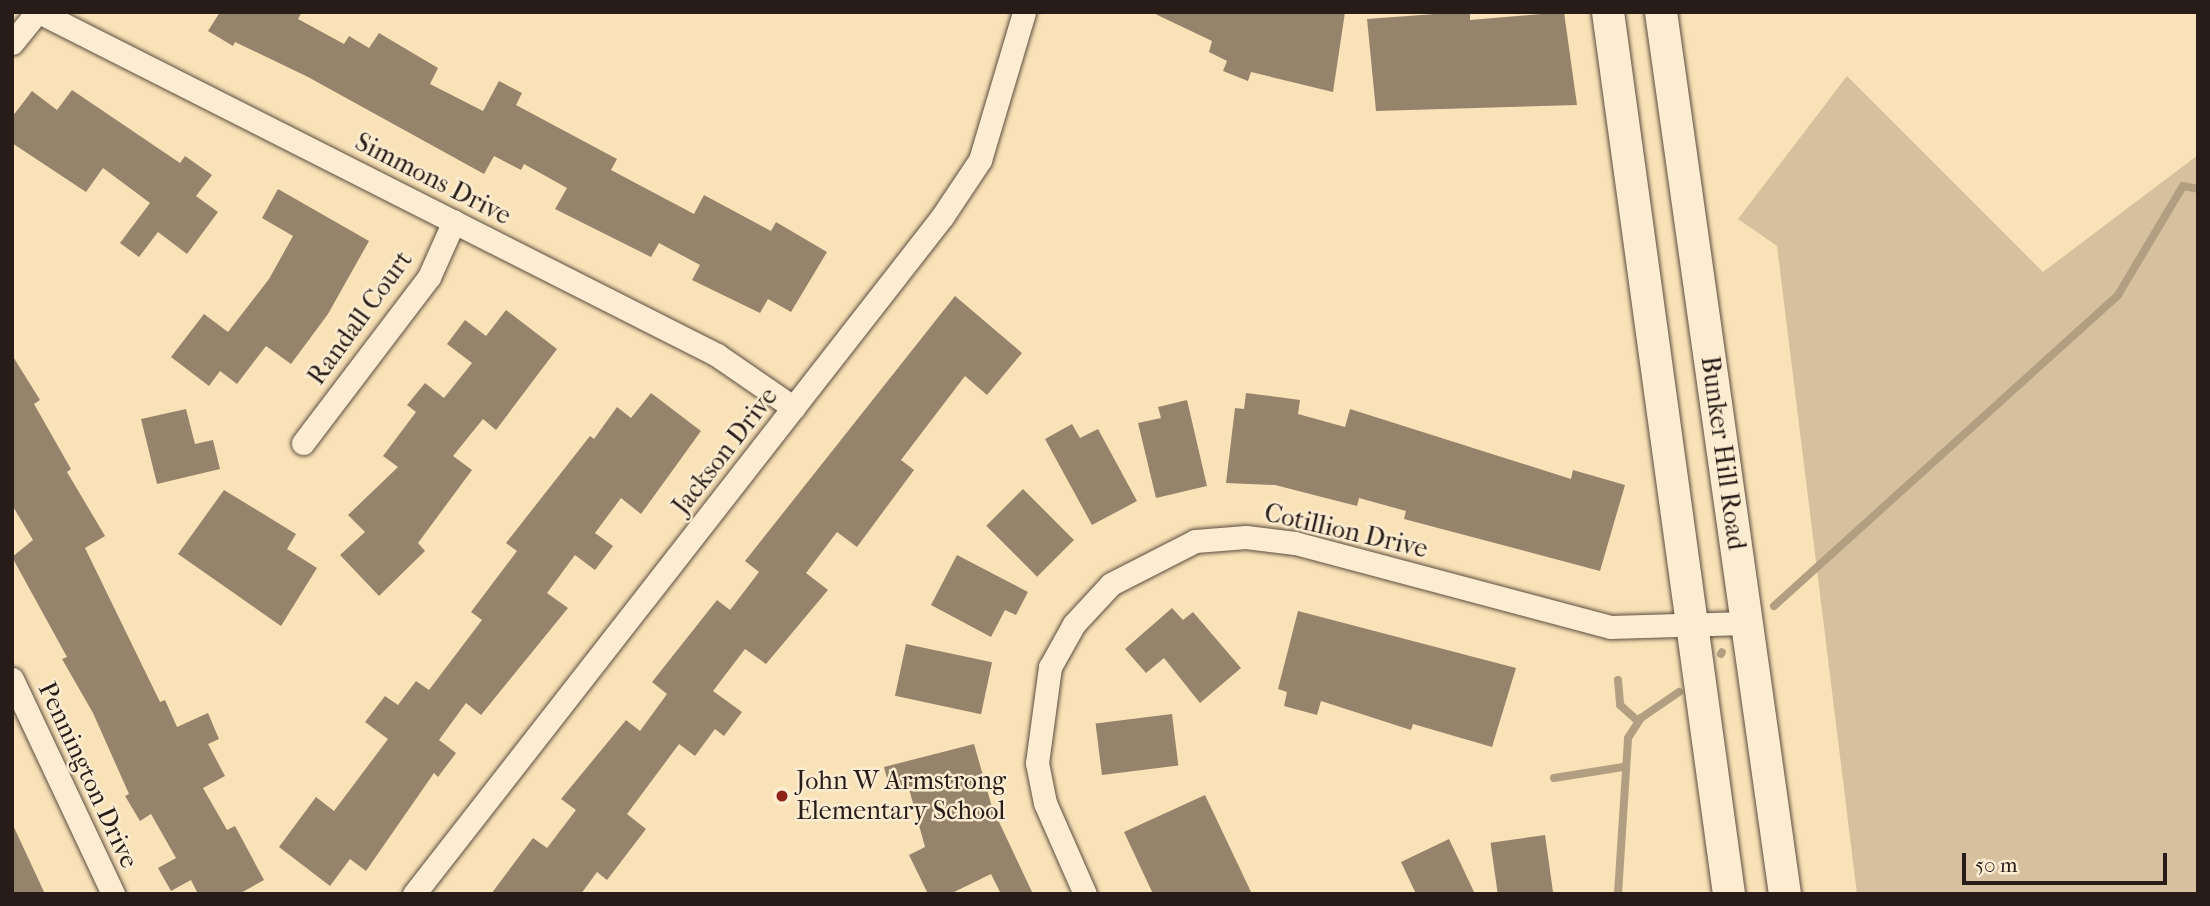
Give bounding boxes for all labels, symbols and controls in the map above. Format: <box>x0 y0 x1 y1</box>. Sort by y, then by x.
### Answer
street label: Simmons Drive <box>350 126 516 232</box>
street label: Randall Court <box>301 245 419 391</box>
street label: Bunker Hill Road <box>1694 354 1752 552</box>
street label: Jackson Drive <box>666 381 784 521</box>
street label: Cotillion Drive <box>1261 497 1431 565</box>
street label: Pennington Drive <box>31 677 145 873</box>
place label: John W Armstrong Elementary School <box>796 765 1006 826</box>
marker: John W Armstrong Elementary School <box>774 788 790 804</box>
scale bar <box>1965 839 2170 883</box>
text: 50 m <box>1975 853 2018 877</box>

